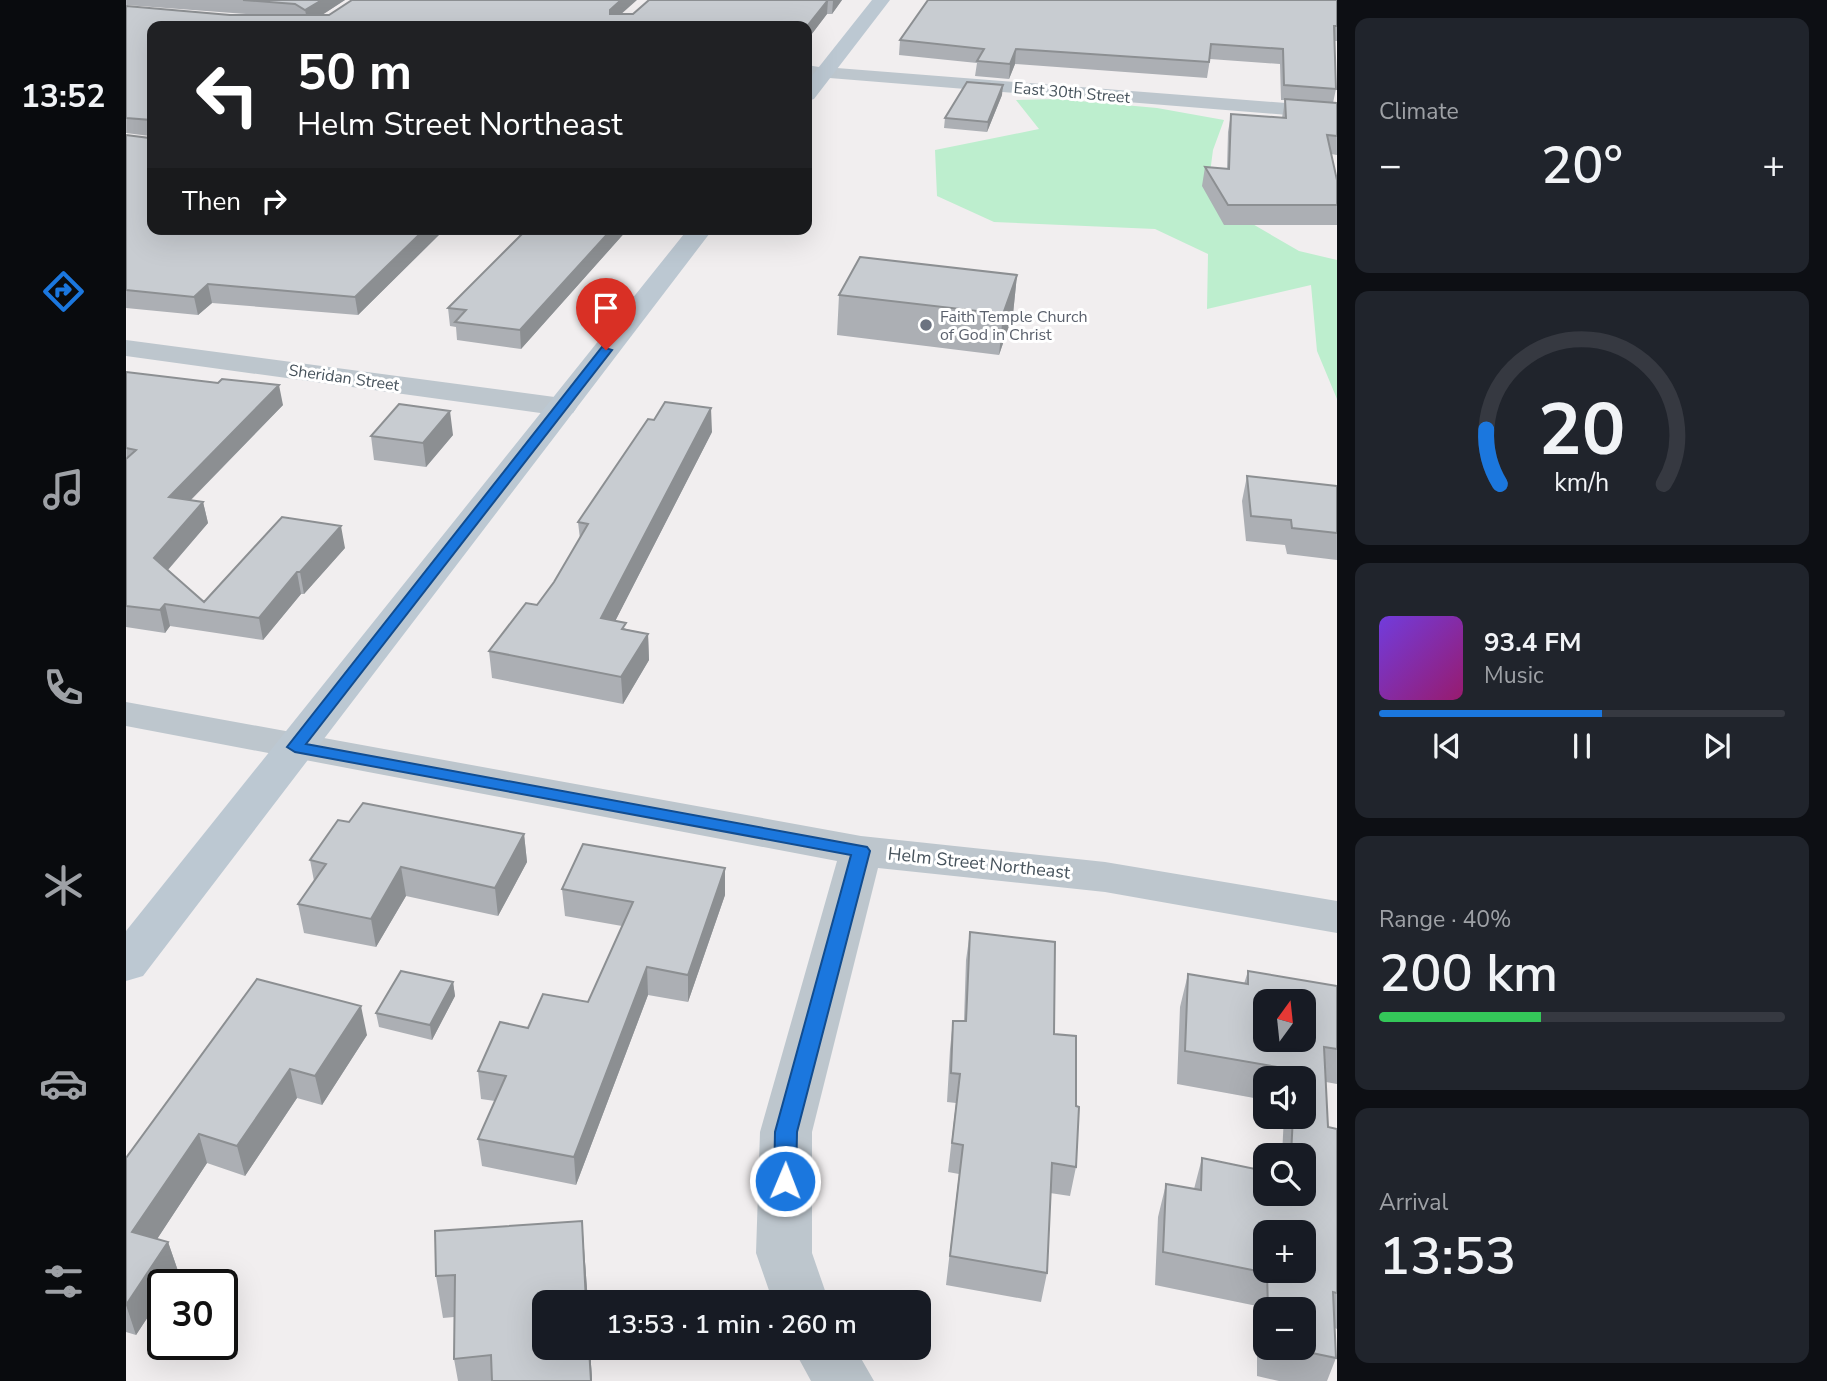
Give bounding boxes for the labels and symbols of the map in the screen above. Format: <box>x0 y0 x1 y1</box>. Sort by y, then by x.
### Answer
street label: East 30th Street <box>1013 77 1131 109</box>
pin <box>576 278 636 350</box>
place label: Faith Temple Church of God in Christ <box>940 306 1088 346</box>
marker: Faith Temple Church of God in Christ <box>918 317 934 333</box>
street label: Sheridan Street <box>287 359 401 397</box>
street label: Helm Street Northeast <box>887 841 1072 885</box>
north arrow <box>1253 989 1316 1052</box>
position arrow <box>748 1144 822 1218</box>
speed limit sign: 30 <box>147 1269 238 1360</box>

